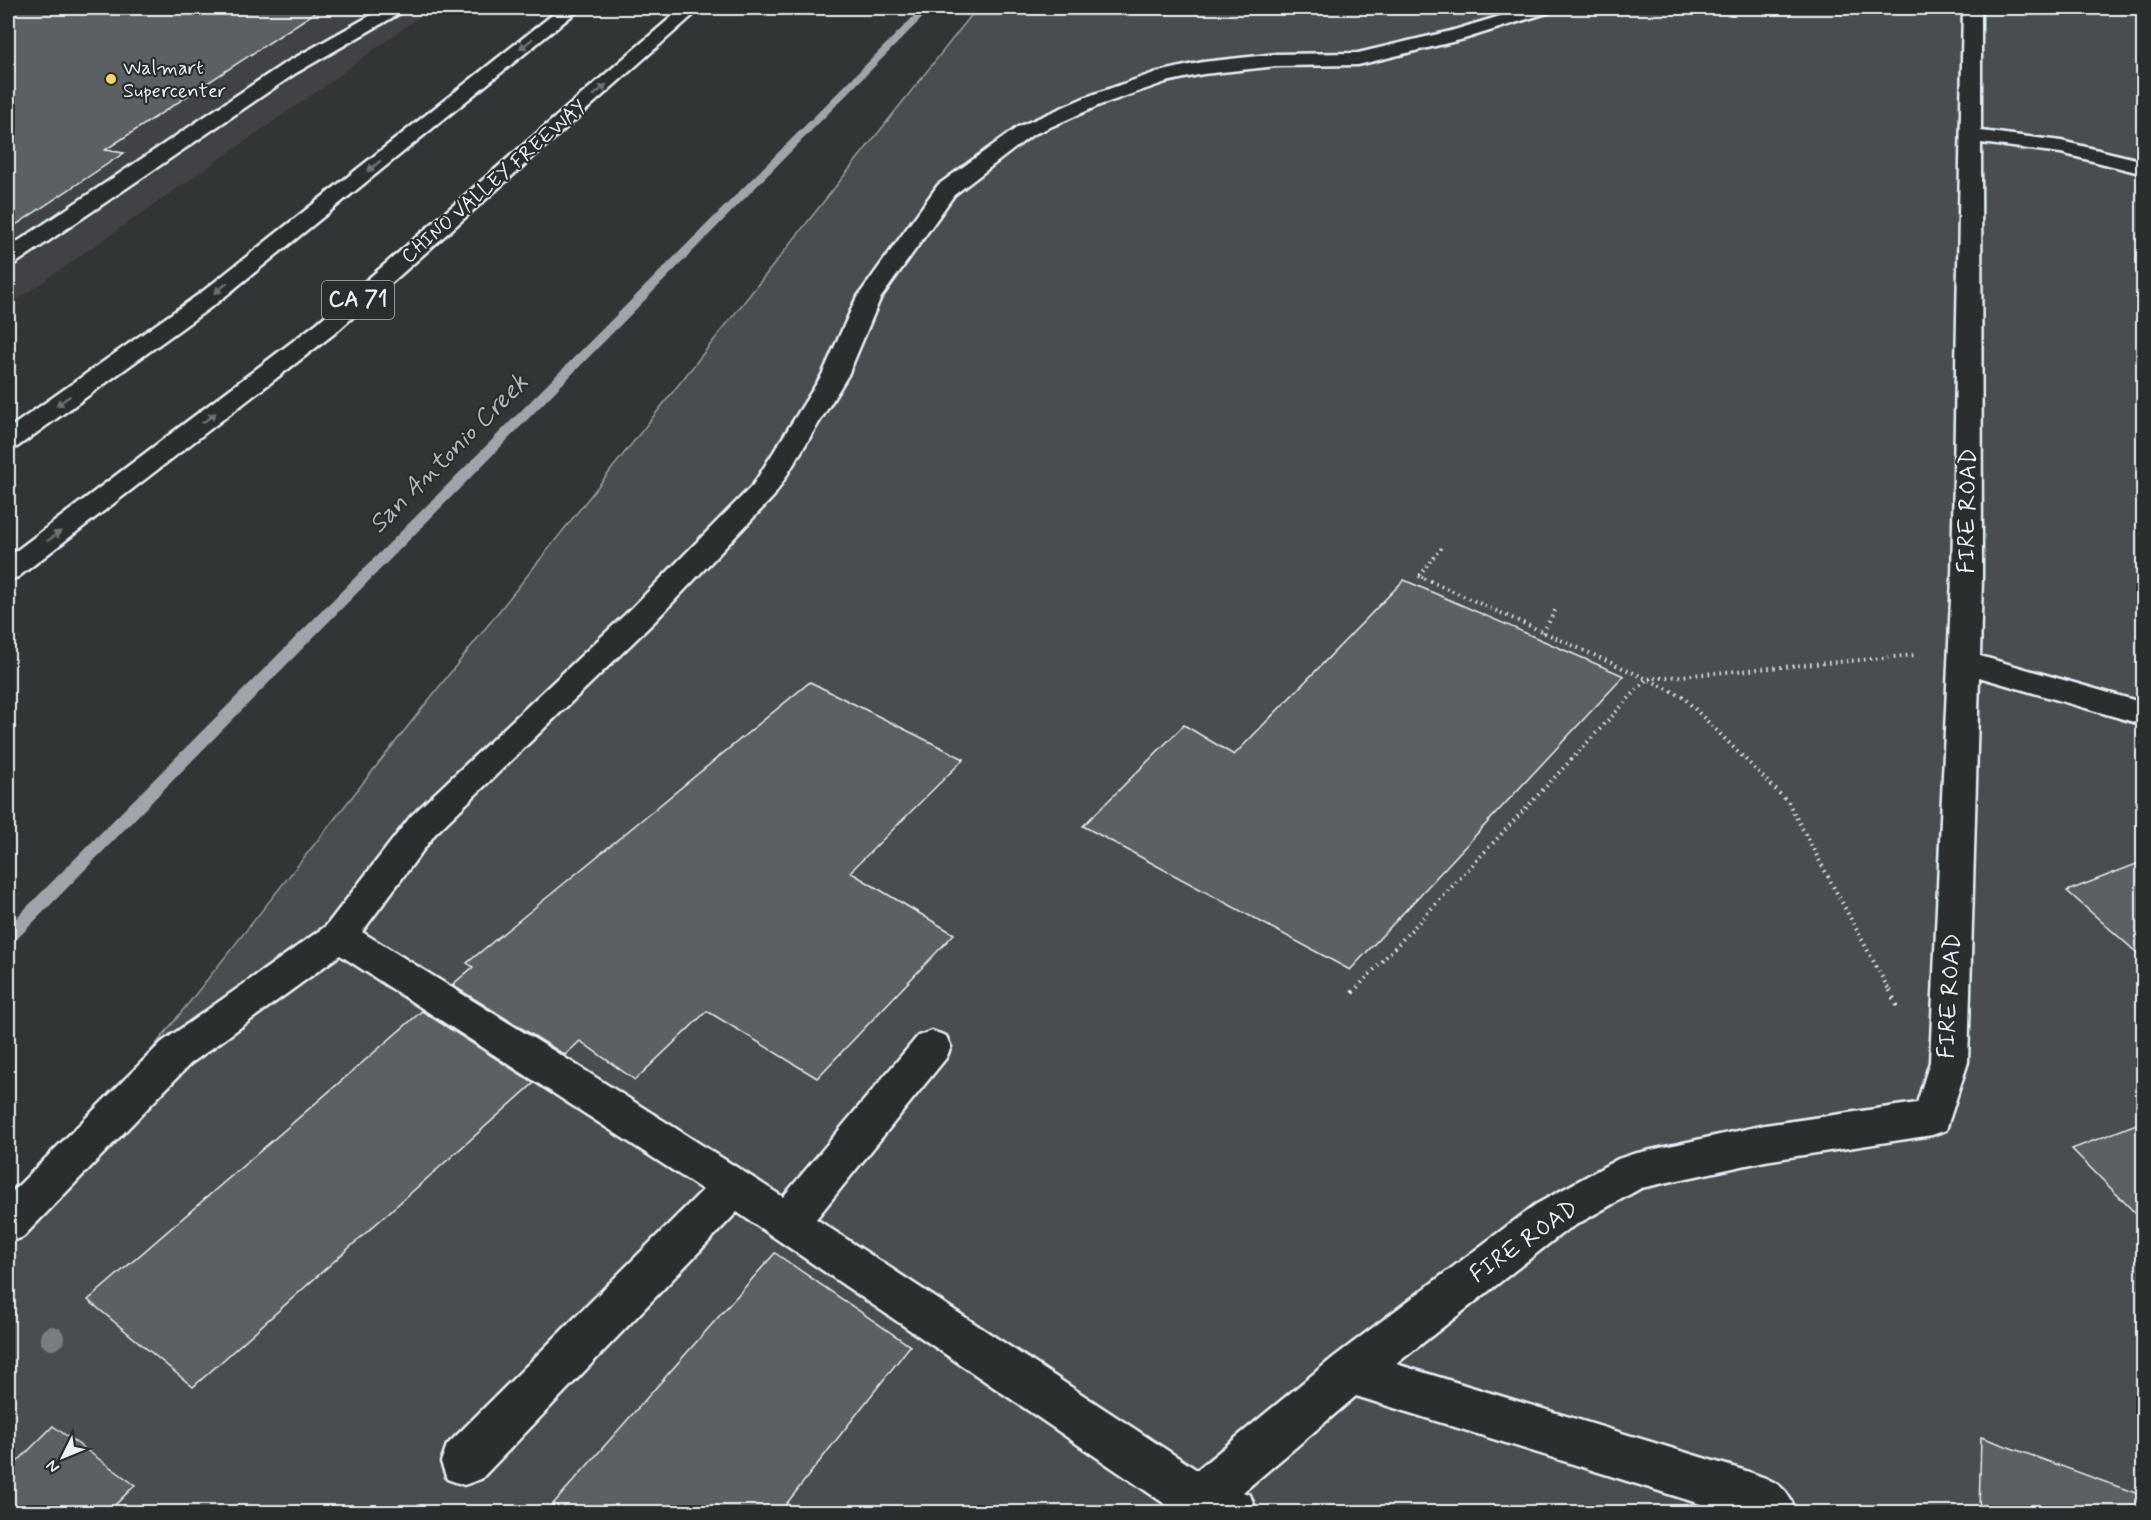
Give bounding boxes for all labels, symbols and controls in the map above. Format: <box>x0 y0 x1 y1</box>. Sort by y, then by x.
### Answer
one-way arrow <box>518 38 534 51</box>
place label: Walmart Supercenter <box>123 55 226 105</box>
marker: Walmart Supercenter <box>104 72 118 86</box>
one-way arrow <box>592 84 607 97</box>
street label: CHINO VALLEY FREEWAY <box>396 94 592 270</box>
one-way arrow <box>366 159 382 172</box>
one-way arrow <box>214 281 229 293</box>
road number: CA 71 <box>322 281 394 319</box>
water label: San Antonio Creek <box>362 367 536 541</box>
one-way arrow <box>55 395 71 406</box>
one-way arrow <box>201 411 217 424</box>
street label: FIRE ROAD <box>1951 448 1985 574</box>
one-way arrow <box>46 530 62 542</box>
street label: FIRE ROAD <box>1931 933 1969 1059</box>
street label: FIRE ROAD <box>1464 1193 1584 1291</box>
north arrow <box>33 1427 93 1487</box>
text: N <box>42 1455 64 1477</box>

